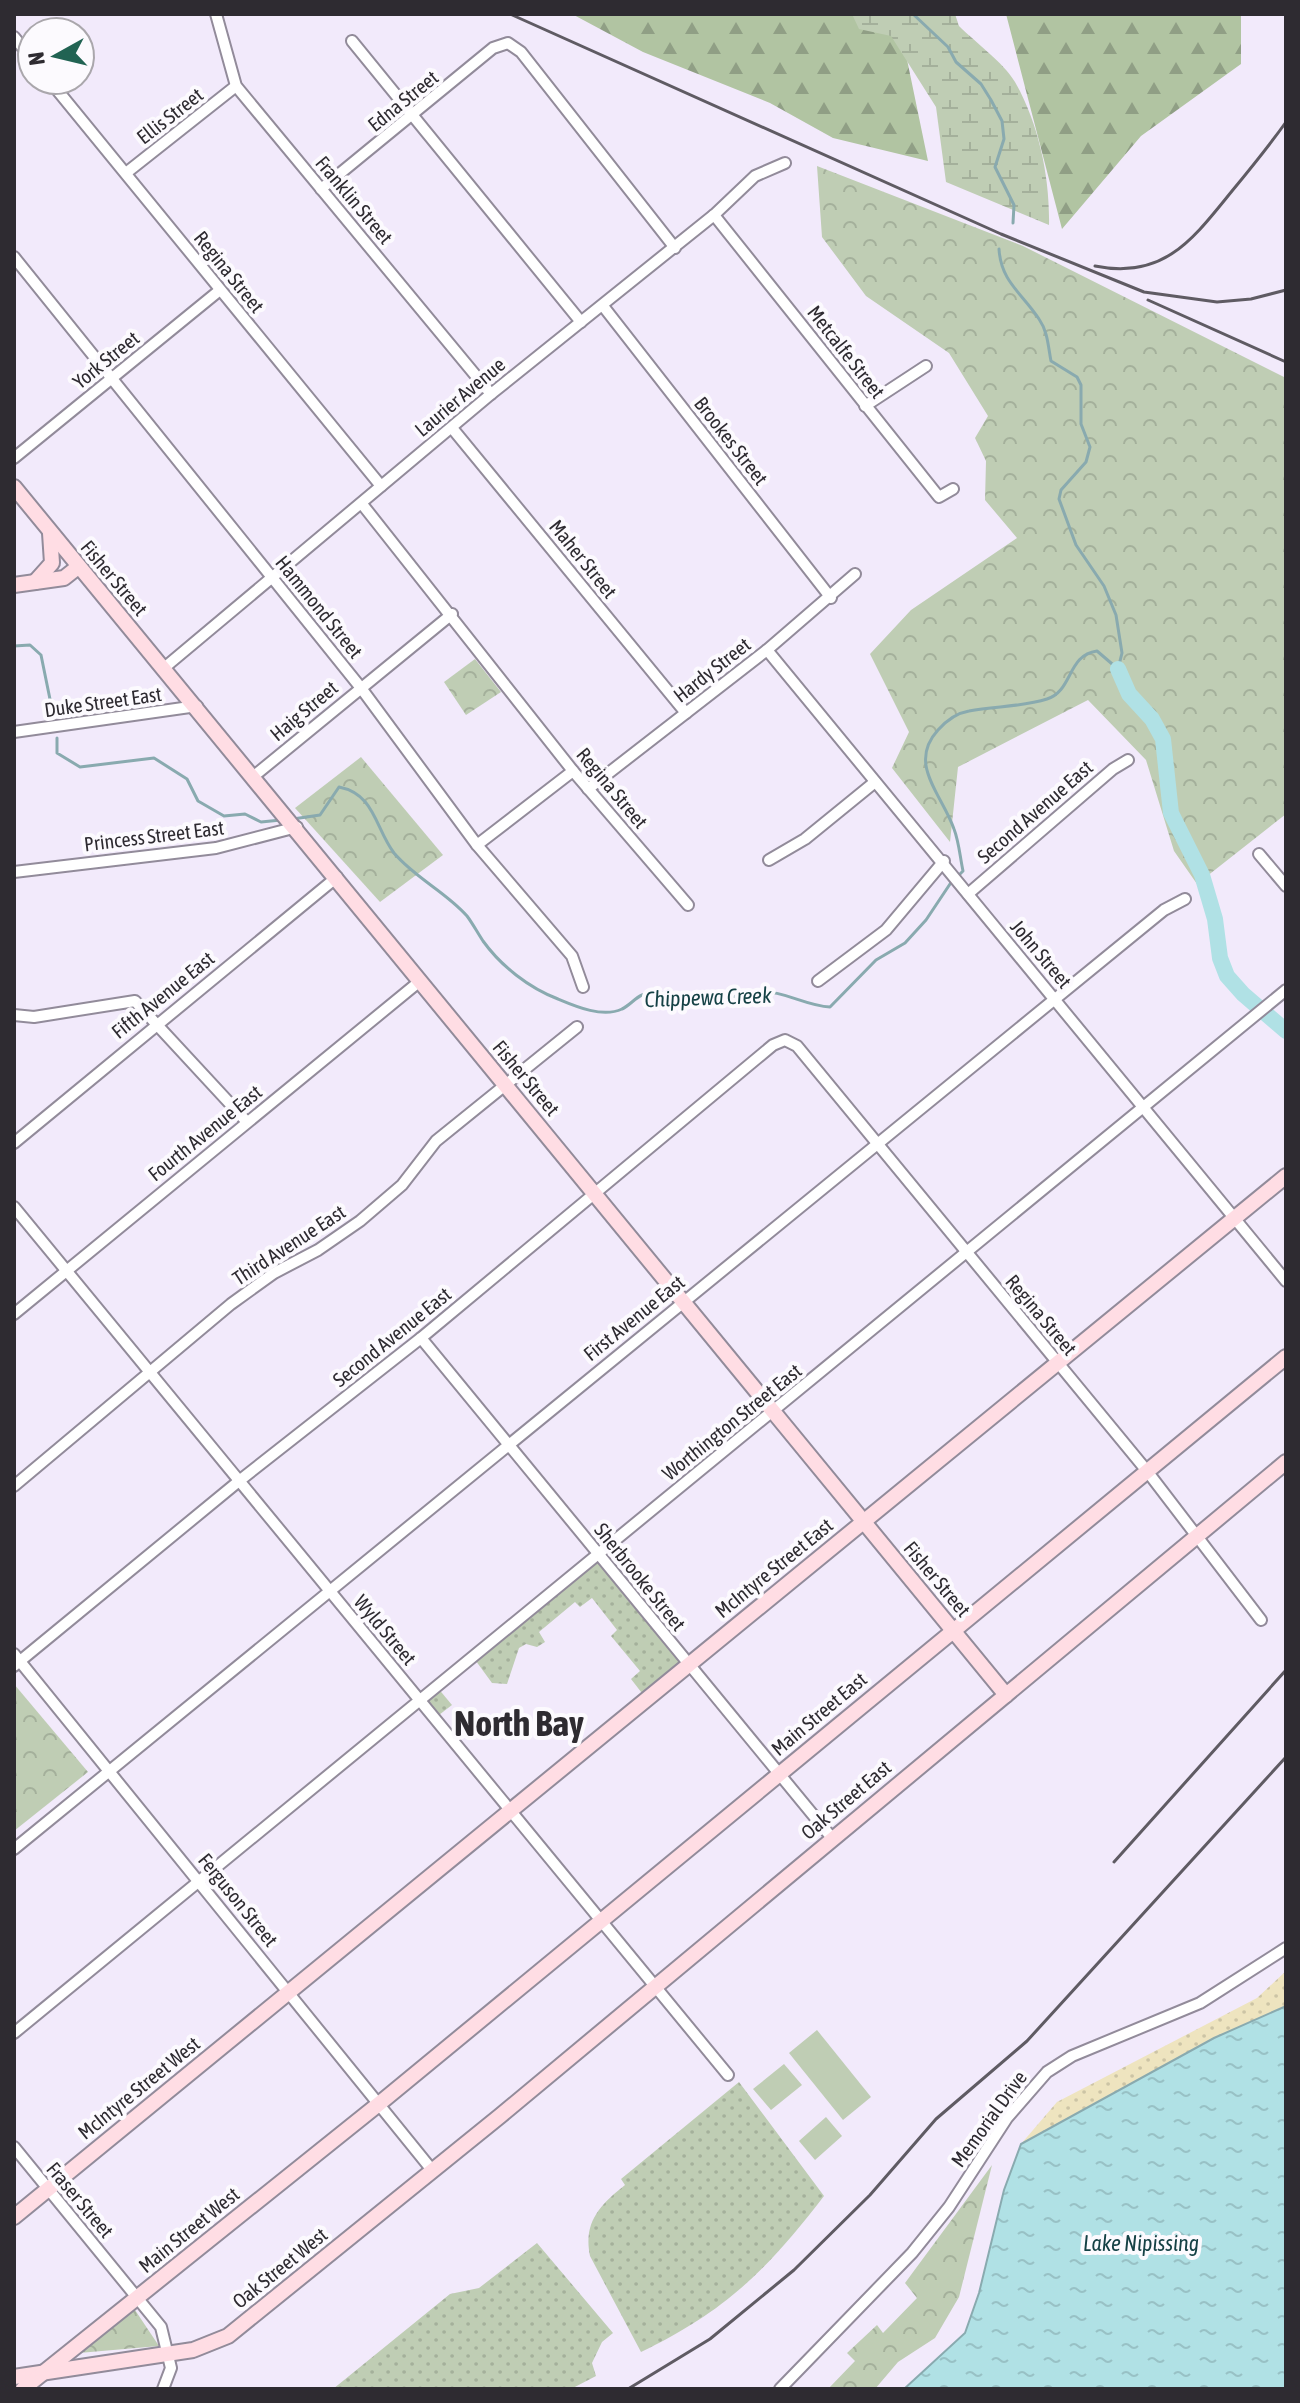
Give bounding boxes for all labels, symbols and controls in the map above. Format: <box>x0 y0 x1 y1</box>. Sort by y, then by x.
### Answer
north arrow <box>16 16 96 96</box>
text: N <box>22 51 50 67</box>
street label: Edna Street <box>363 65 443 136</box>
street label: Ellis Street <box>132 83 207 148</box>
street label: Franklin Street <box>311 151 398 248</box>
street label: Regina Street <box>190 226 269 317</box>
street label: Metcalfe Street <box>803 301 890 403</box>
street label: York Street <box>68 326 144 393</box>
street label: Laurier Avenue <box>410 352 509 441</box>
street label: Brookes Street <box>690 392 773 489</box>
street label: Maher Street <box>545 515 622 603</box>
street label: Fisher Street <box>76 535 153 620</box>
street label: Hammond Street <box>271 551 368 663</box>
street label: Hardy Street <box>669 632 755 707</box>
street label: Haig Street <box>265 676 342 745</box>
street label: Duke Street East <box>43 682 163 721</box>
street label: Regina Street <box>572 743 653 833</box>
street label: Second Avenue East <box>972 755 1097 868</box>
street label: Princess Street East <box>83 815 225 855</box>
street label: John Street <box>1006 915 1077 993</box>
street label: Fifth Avenue East <box>107 946 219 1043</box>
water label: Chippewa Creek <box>644 982 772 1012</box>
street label: Fisher Street <box>488 1035 565 1120</box>
street label: Fourth Avenue East <box>143 1080 266 1185</box>
street label: Third Avenue East <box>228 1200 350 1290</box>
street label: First Avenue East <box>579 1270 689 1365</box>
street label: Regina Street <box>1001 1270 1082 1360</box>
street label: Second Avenue East <box>328 1282 455 1391</box>
street label: Worthington Street East <box>658 1358 806 1485</box>
street label: McIntyre Street East <box>710 1513 837 1622</box>
street label: Sherbrooke Street <box>590 1518 691 1635</box>
street label: Fisher Street <box>899 1536 976 1621</box>
street label: Wyld Street <box>350 1590 421 1669</box>
street label: Main Street East <box>766 1667 871 1760</box>
district label: North Bay <box>454 1702 584 1744</box>
street label: Oak Street East <box>796 1755 895 1844</box>
street label: Ferguson Street <box>194 1849 283 1951</box>
street label: McIntyre Street West <box>73 2031 204 2144</box>
street label: Memorial Drive <box>946 2066 1031 2171</box>
street label: Fraser Street <box>42 2157 119 2242</box>
street label: Main Street West <box>134 2182 244 2277</box>
street label: Oak Street West <box>228 2222 332 2313</box>
water label: Lake Nipissing <box>1083 2230 1199 2256</box>

